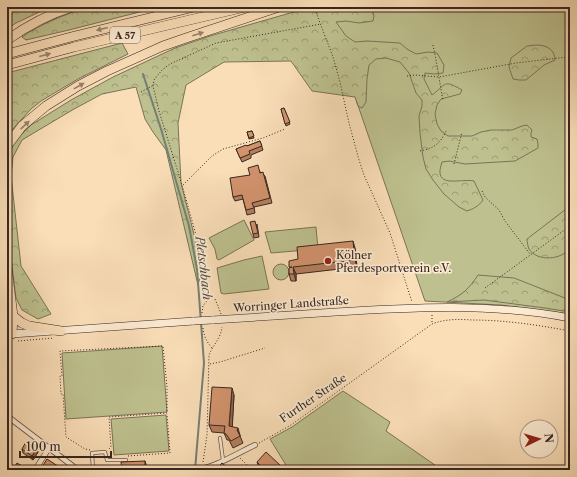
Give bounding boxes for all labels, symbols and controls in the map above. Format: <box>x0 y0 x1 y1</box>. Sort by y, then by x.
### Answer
one-way arrow <box>96 27 108 33</box>
road number: A 57 <box>110 27 140 43</box>
one-way arrow <box>192 30 204 36</box>
one-way arrow <box>39 52 51 58</box>
one-way arrow <box>73 83 85 89</box>
one-way arrow <box>20 120 30 129</box>
water label: Pletschbach <box>193 234 215 301</box>
place label: Kölner Pferdesportverein e.V. <box>336 248 451 275</box>
marker: Kölner Pferdesportverein e.V. <box>323 256 333 266</box>
street label: Worringer Landstraße <box>232 293 349 315</box>
street label: Further Straße <box>277 371 349 425</box>
north arrow <box>519 419 559 459</box>
scale bar <box>20 433 111 459</box>
text: N <box>542 433 556 444</box>
text: 100 m <box>26 439 61 454</box>

